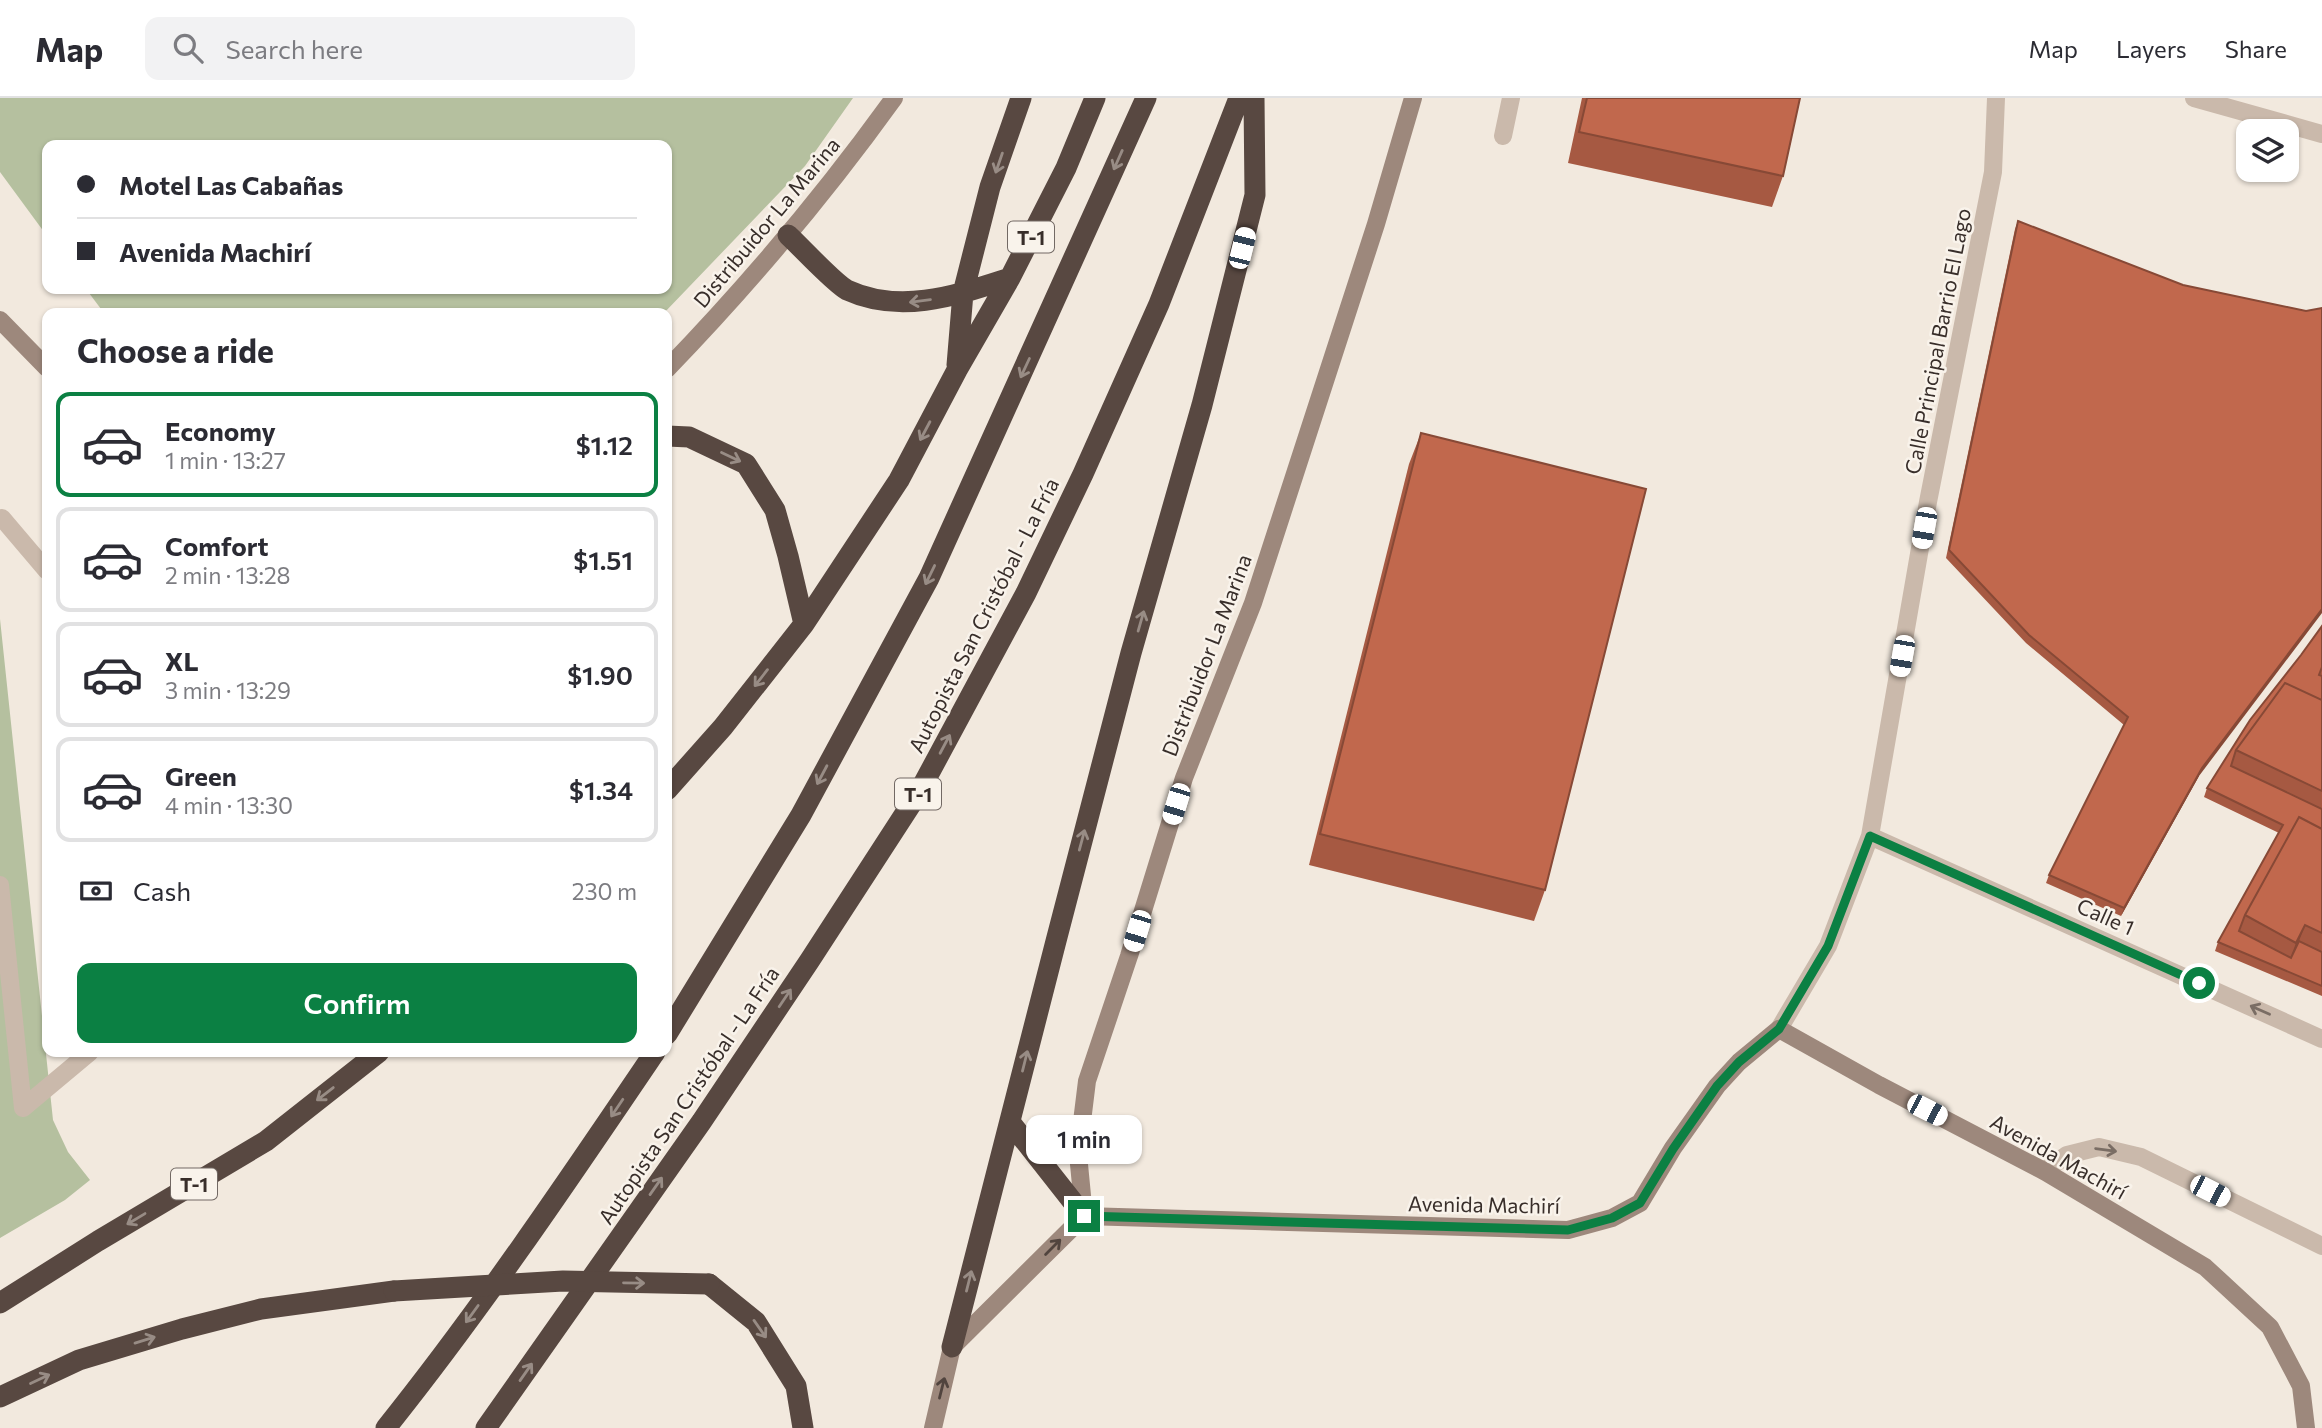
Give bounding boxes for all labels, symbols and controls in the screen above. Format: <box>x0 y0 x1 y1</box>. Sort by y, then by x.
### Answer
search box <box>145 17 635 80</box>
text: Map <box>35 28 103 69</box>
icon: search <box>169 29 207 67</box>
text: Search here <box>225 33 363 64</box>
text: Map <box>2029 34 2078 63</box>
text: Layers <box>2116 34 2187 63</box>
text: Share <box>2225 34 2287 63</box>
map controls <box>2236 119 2299 182</box>
button: layers <box>2236 119 2299 182</box>
street label: Distribuidor La Marina <box>688 132 844 312</box>
one-way arrow <box>1111 149 1124 171</box>
one-way arrow <box>992 151 1004 173</box>
text: Motel Las Cabañas <box>119 169 343 200</box>
street label: Calle Principal Barrio El Lago <box>1899 206 1975 476</box>
road number: T-1 <box>1008 222 1054 252</box>
car <box>1227 225 1258 271</box>
text: Avenida Machirí <box>119 236 311 267</box>
one-way arrow <box>909 295 932 308</box>
text: Choose a ride <box>77 330 274 370</box>
one-way arrow <box>1018 357 1031 378</box>
icon: car <box>81 413 144 476</box>
text: Economy <box>165 415 276 446</box>
one-way arrow <box>918 420 931 441</box>
text: $1.12 <box>576 429 633 460</box>
text: 1 min · 13:27 <box>165 446 286 474</box>
one-way arrow <box>720 451 741 464</box>
street label: Autopista San Cristóbal - La Fría <box>903 473 1063 757</box>
car <box>1911 505 1938 551</box>
icon: car <box>81 528 144 591</box>
text: Comfort <box>165 530 268 561</box>
text: $1.51 <box>573 544 633 575</box>
street label: Distribuidor La Marina <box>1156 551 1256 759</box>
text: 2 min · 13:28 <box>165 561 291 589</box>
one-way arrow <box>922 564 935 585</box>
one-way arrow <box>1135 610 1148 632</box>
car <box>1889 633 1916 679</box>
icon: car <box>81 643 144 706</box>
text: XL <box>165 645 199 676</box>
text: $1.90 <box>567 659 633 690</box>
one-way arrow <box>754 668 769 686</box>
text: 3 min · 13:29 <box>165 676 291 704</box>
one-way arrow <box>938 734 952 754</box>
icon: car <box>81 758 144 821</box>
text: Green <box>165 760 237 791</box>
one-way arrow <box>815 764 829 785</box>
text: $1.34 <box>569 774 633 805</box>
road number: T-1 <box>895 778 941 810</box>
car <box>1160 781 1193 827</box>
text: 4 min · 13:30 <box>165 791 293 819</box>
one-way arrow <box>1076 830 1089 852</box>
icon: cash <box>77 872 115 910</box>
text: Cash <box>133 875 191 906</box>
text: 230 m <box>572 877 637 905</box>
street label: Calle 1 <box>2073 892 2139 940</box>
car <box>1121 908 1154 954</box>
street label: Autopista San Cristóbal - La Fría <box>592 962 784 1228</box>
button: Confirm <box>77 963 637 1043</box>
route start <box>2183 967 2215 999</box>
one-way arrow <box>777 989 792 1008</box>
one-way arrow <box>2250 1003 2271 1016</box>
one-way arrow <box>1019 1050 1032 1073</box>
one-way arrow <box>317 1086 335 1102</box>
car <box>1904 1091 1951 1129</box>
one-way arrow <box>610 1098 624 1117</box>
street label: Avenida Machirí <box>1986 1108 2132 1204</box>
callout: 1 min <box>1026 1114 1142 1164</box>
text: 1 min <box>1057 1125 1111 1153</box>
one-way arrow <box>2094 1143 2117 1156</box>
road number: T-1 <box>171 1168 217 1200</box>
car <box>2187 1172 2234 1210</box>
one-way arrow <box>649 1177 663 1196</box>
street label: Avenida Machirí <box>1408 1190 1561 1218</box>
route end <box>1068 1200 1100 1232</box>
one-way arrow <box>126 1212 146 1226</box>
one-way arrow <box>1044 1239 1061 1256</box>
one-way arrow <box>963 1270 976 1293</box>
one-way arrow <box>622 1276 645 1289</box>
one-way arrow <box>465 1305 480 1324</box>
one-way arrow <box>753 1319 767 1338</box>
one-way arrow <box>133 1333 155 1346</box>
one-way arrow <box>518 1363 533 1382</box>
one-way arrow <box>29 1371 50 1385</box>
one-way arrow <box>936 1377 950 1400</box>

